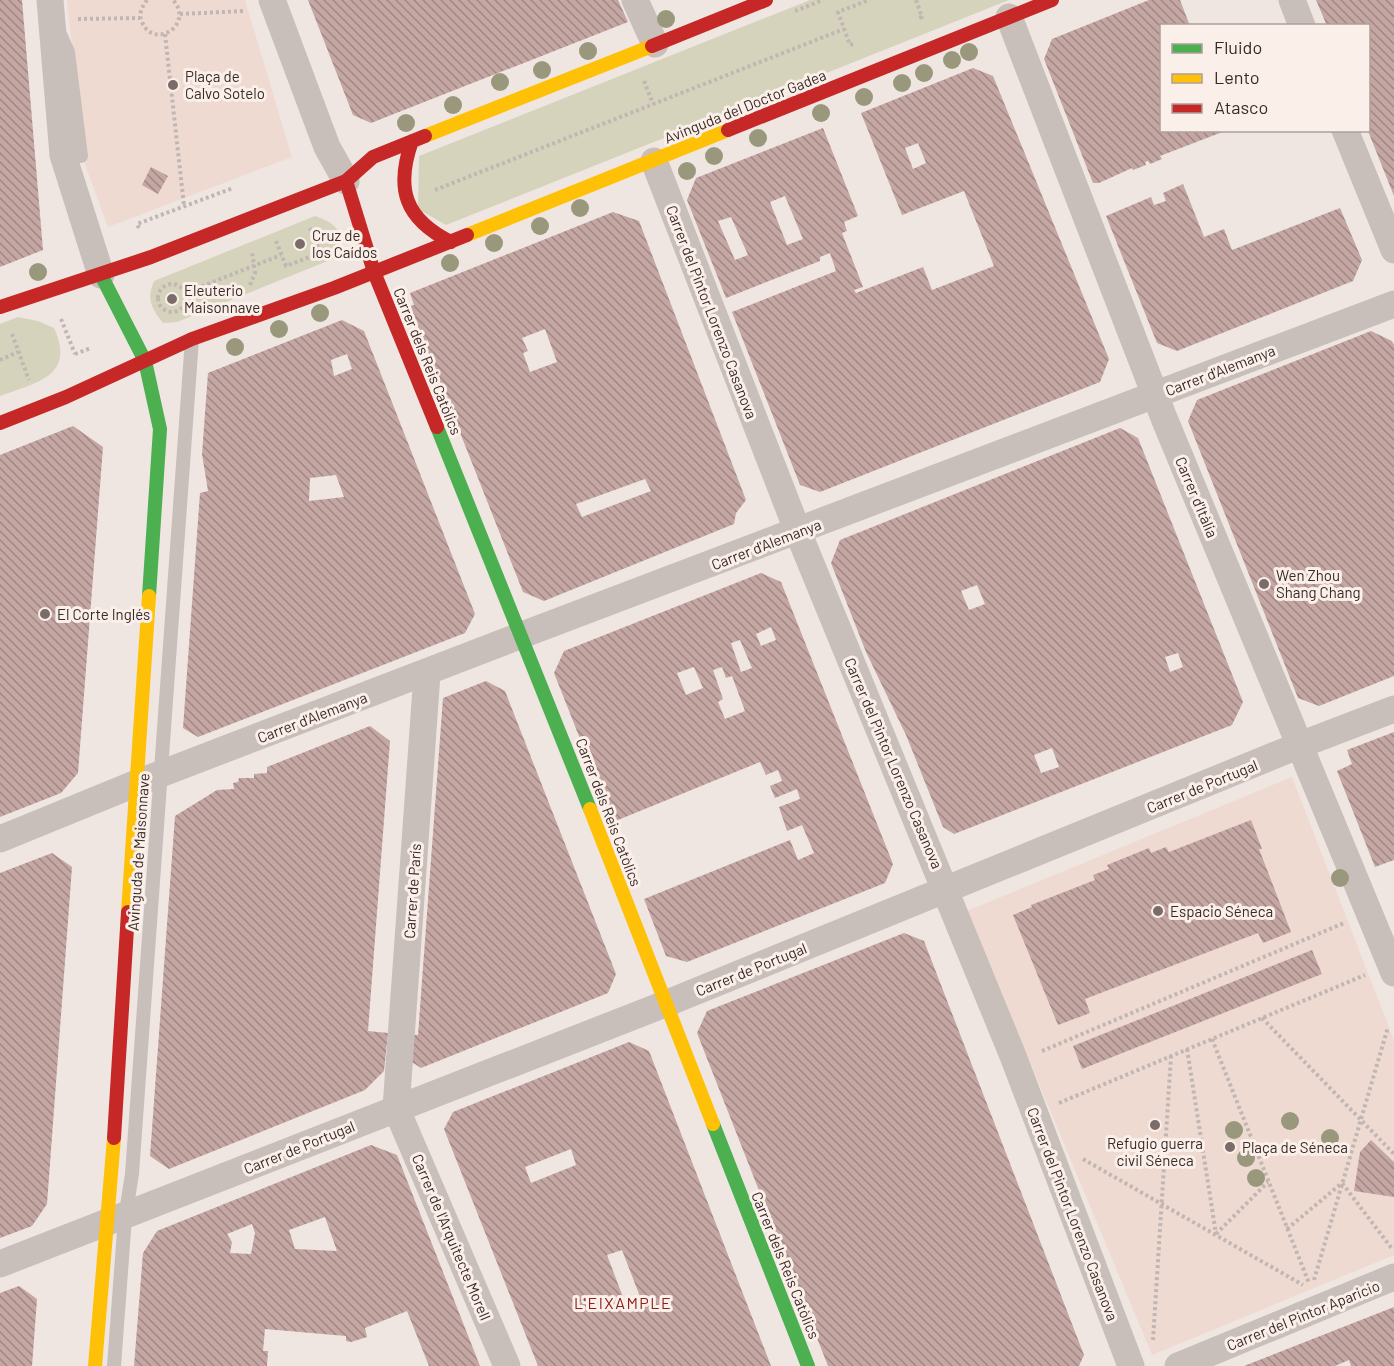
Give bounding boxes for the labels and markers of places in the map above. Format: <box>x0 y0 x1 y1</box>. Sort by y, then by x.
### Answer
place label: Plaça de Calvo Sotelo <box>185 67 265 102</box>
marker: Plaça de Calvo Sotelo <box>166 78 180 92</box>
place label: Cruz de los Caídos <box>312 226 377 261</box>
marker: Cruz de los Caídos <box>293 237 307 251</box>
place label: Eleuterio Maisonnave <box>184 281 260 316</box>
marker: Eleuterio Maisonnave <box>165 292 179 306</box>
place label: Wen Zhou Shang Chang <box>1276 566 1361 601</box>
marker: Wen Zhou Shang Chang <box>1257 577 1271 591</box>
place label: El Corte Inglés <box>57 605 150 623</box>
marker: El Corte Inglés <box>38 607 52 621</box>
place label: Espacio Séneca <box>1170 902 1273 920</box>
marker: Espacio Séneca <box>1151 904 1165 918</box>
marker: Refugio guerra civil Séneca <box>1148 1118 1162 1132</box>
place label: Refugio guerra civil Séneca <box>1107 1134 1203 1169</box>
place label: Plaça de Séneca <box>1242 1138 1348 1156</box>
marker: Plaça de Séneca <box>1223 1140 1237 1154</box>

